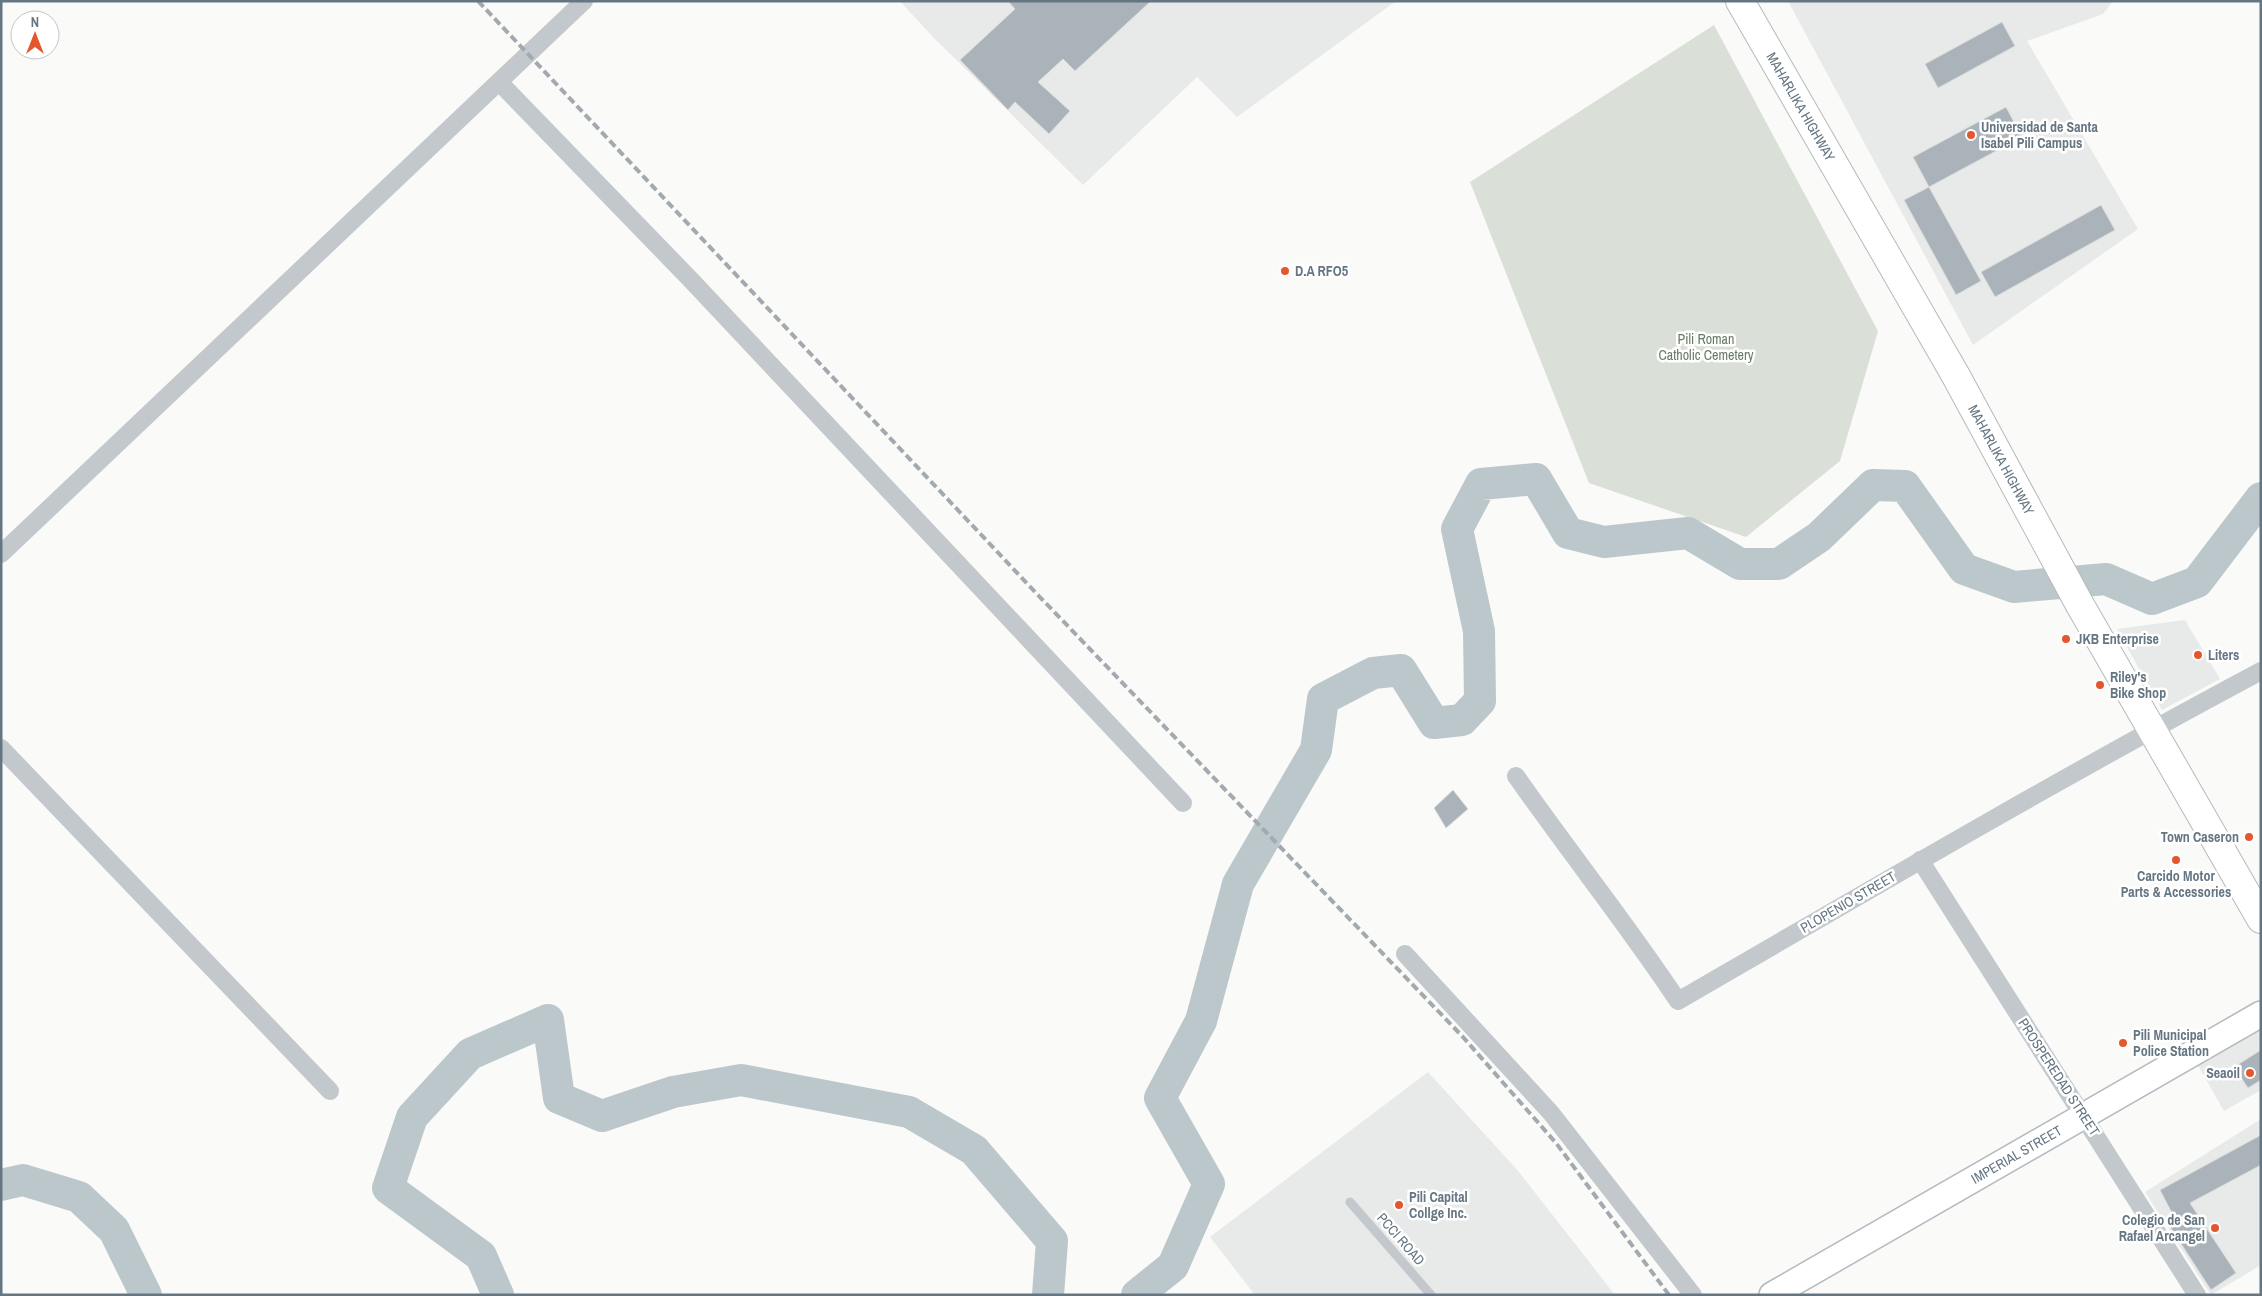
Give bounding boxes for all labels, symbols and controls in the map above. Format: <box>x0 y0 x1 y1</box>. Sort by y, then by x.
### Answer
north arrow <box>10 10 60 60</box>
text: N <box>31 13 39 31</box>
street label: MAHARLIKA HIGHWAY <box>1762 49 1839 165</box>
place label: Universidad de Santa Isabel Pili Campus <box>1981 118 2098 152</box>
marker: Universidad de Santa Isabel Pili Campus <box>1965 129 1977 141</box>
place label: D.A RFO5 <box>1295 262 1349 280</box>
marker: D.A RFO5 <box>1279 265 1291 277</box>
park label: Pili Roman Catholic Cemetery <box>1658 330 1754 364</box>
street label: MAHARLIKA HIGHWAY <box>1964 402 2039 518</box>
place label: JKB Enterprise <box>2076 630 2159 648</box>
marker: JKB Enterprise <box>2060 633 2072 645</box>
place label: Liters <box>2208 646 2239 664</box>
marker: Liters <box>2192 649 2204 661</box>
place label: Riley's Bike Shop <box>2110 668 2166 702</box>
marker: Riley's Bike Shop <box>2094 679 2106 691</box>
place label: Town Caseron <box>2161 828 2239 846</box>
marker: Town Caseron <box>2243 831 2255 843</box>
marker: Carcido Motor Parts & Accessories <box>2170 854 2182 866</box>
street label: PLOPENIO STREET <box>1797 867 1899 937</box>
place label: Carcido Motor Parts & Accessories <box>2121 867 2231 901</box>
street label: PROSPEREDAD STREET <box>2014 1015 2104 1139</box>
place label: Pili Municipal Police Station <box>2133 1026 2209 1060</box>
marker: Pili Municipal Police Station <box>2117 1037 2129 1049</box>
place label: Seaoil <box>2206 1064 2240 1082</box>
marker: Seaoil <box>2244 1067 2256 1079</box>
street label: IMPERIAL STREET <box>1968 1121 2065 1188</box>
place label: Pili Capital Collge Inc. <box>1409 1188 1468 1222</box>
marker: Pili Capital Collge Inc. <box>1393 1199 1405 1211</box>
street label: PCCI ROAD <box>1373 1209 1429 1269</box>
place label: Colegio de San Rafael Arcangel <box>2119 1211 2205 1245</box>
marker: Colegio de San Rafael Arcangel <box>2209 1222 2221 1234</box>

